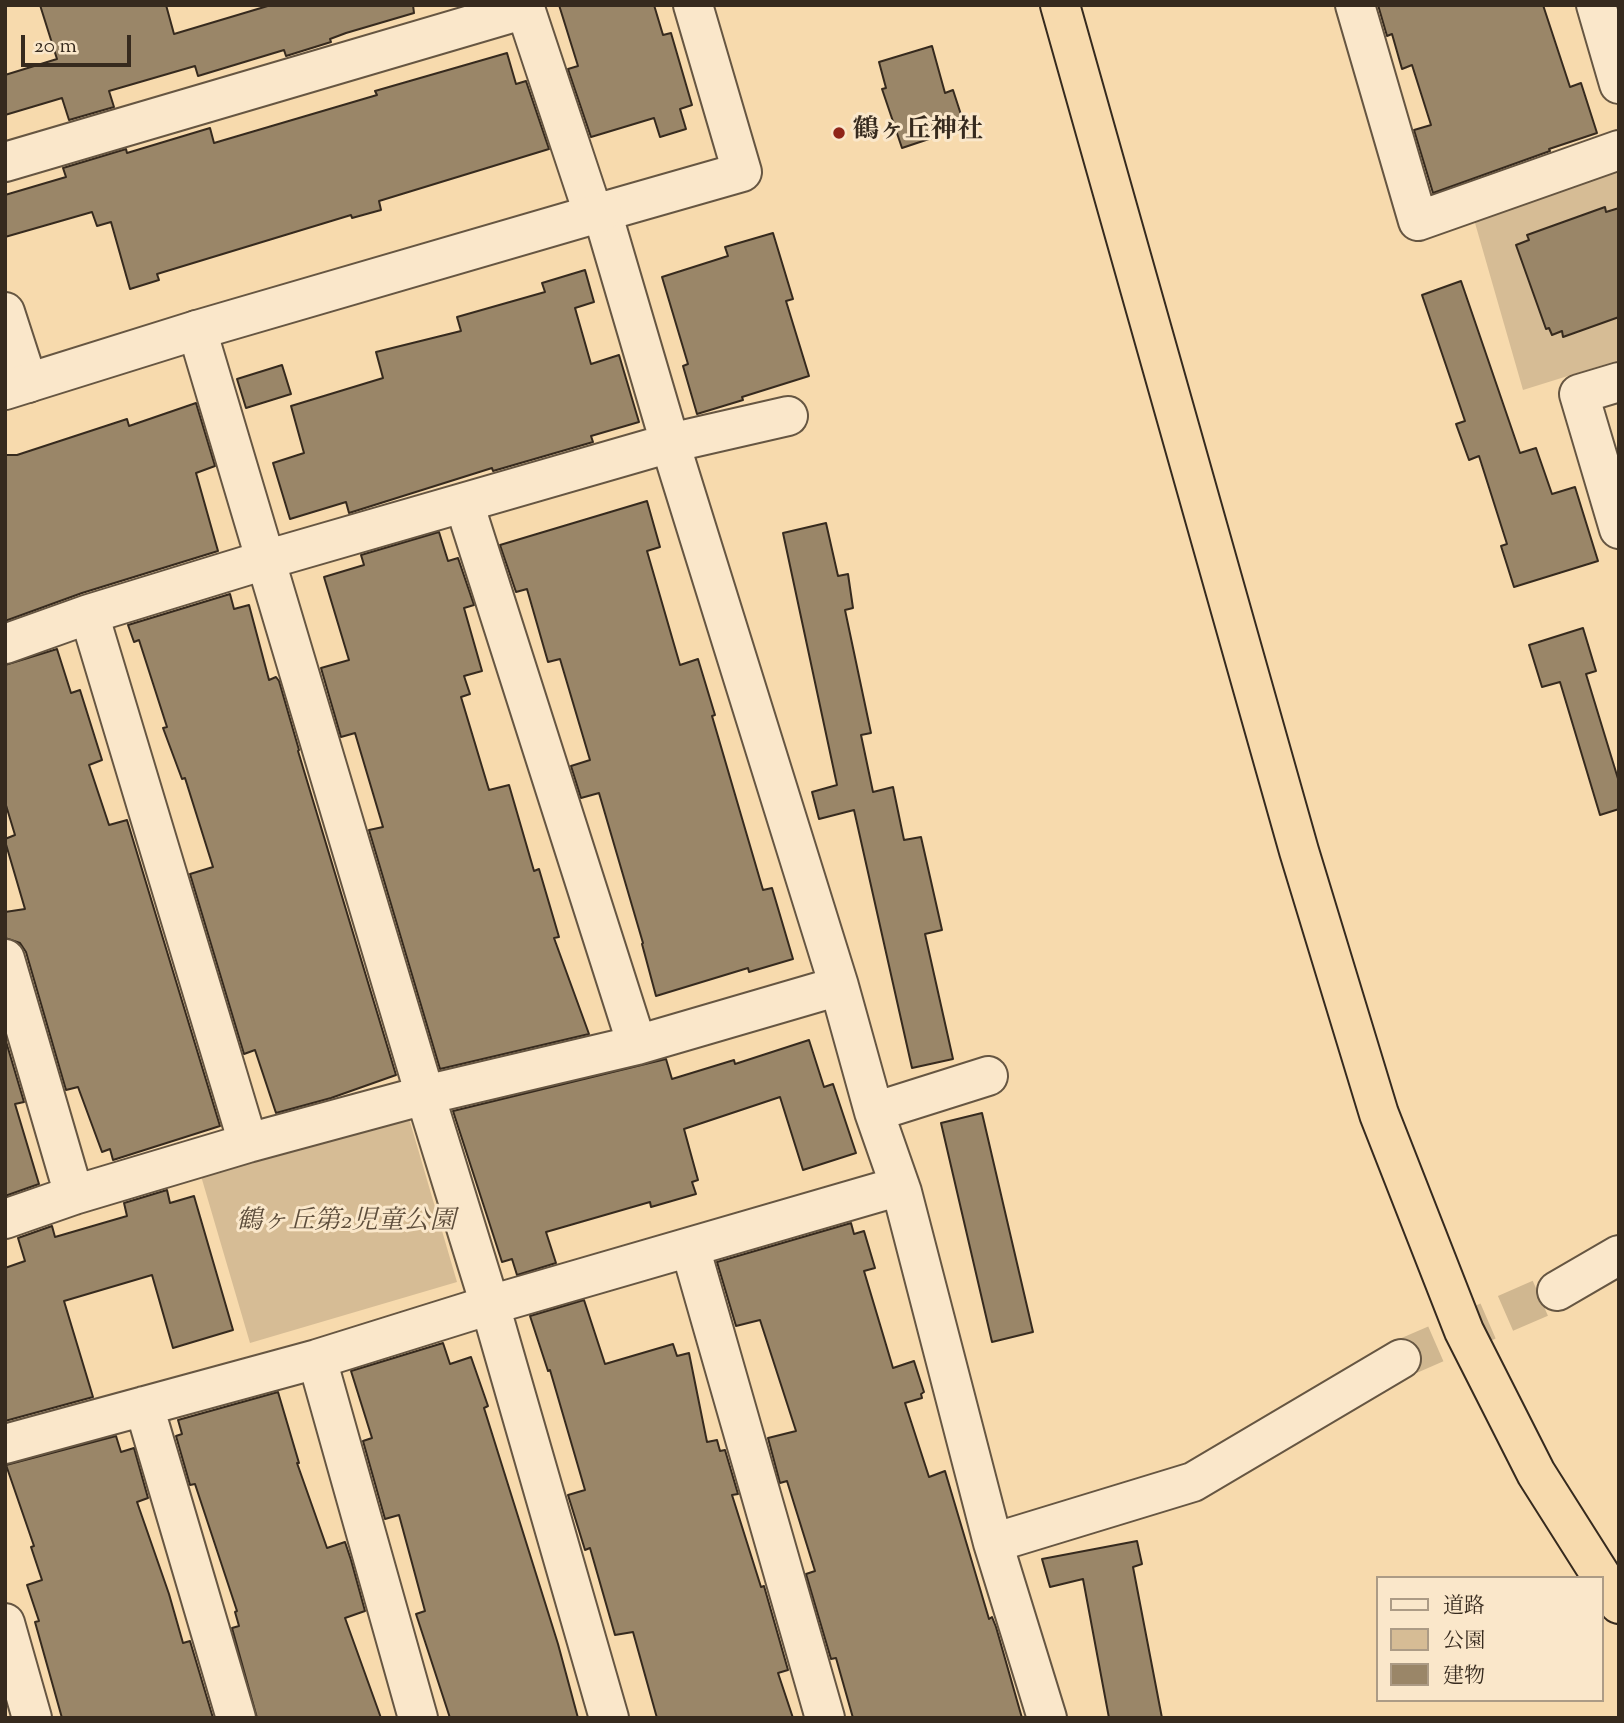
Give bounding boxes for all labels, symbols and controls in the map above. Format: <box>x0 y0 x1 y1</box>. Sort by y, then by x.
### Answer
scale bar <box>24 21 135 65</box>
text: 20 m <box>34 32 77 62</box>
place label: 鶴ヶ丘神社 <box>853 117 983 149</box>
marker: 鶴ヶ丘神社 <box>831 125 847 141</box>
park label: 鶴ヶ丘第2児童公園 <box>236 1208 456 1240</box>
legend <box>1376 1576 1603 1702</box>
text: 道路 <box>1443 1592 1485 1622</box>
text: 公園 <box>1443 1627 1485 1657</box>
text: 建物 <box>1443 1662 1485 1692</box>

